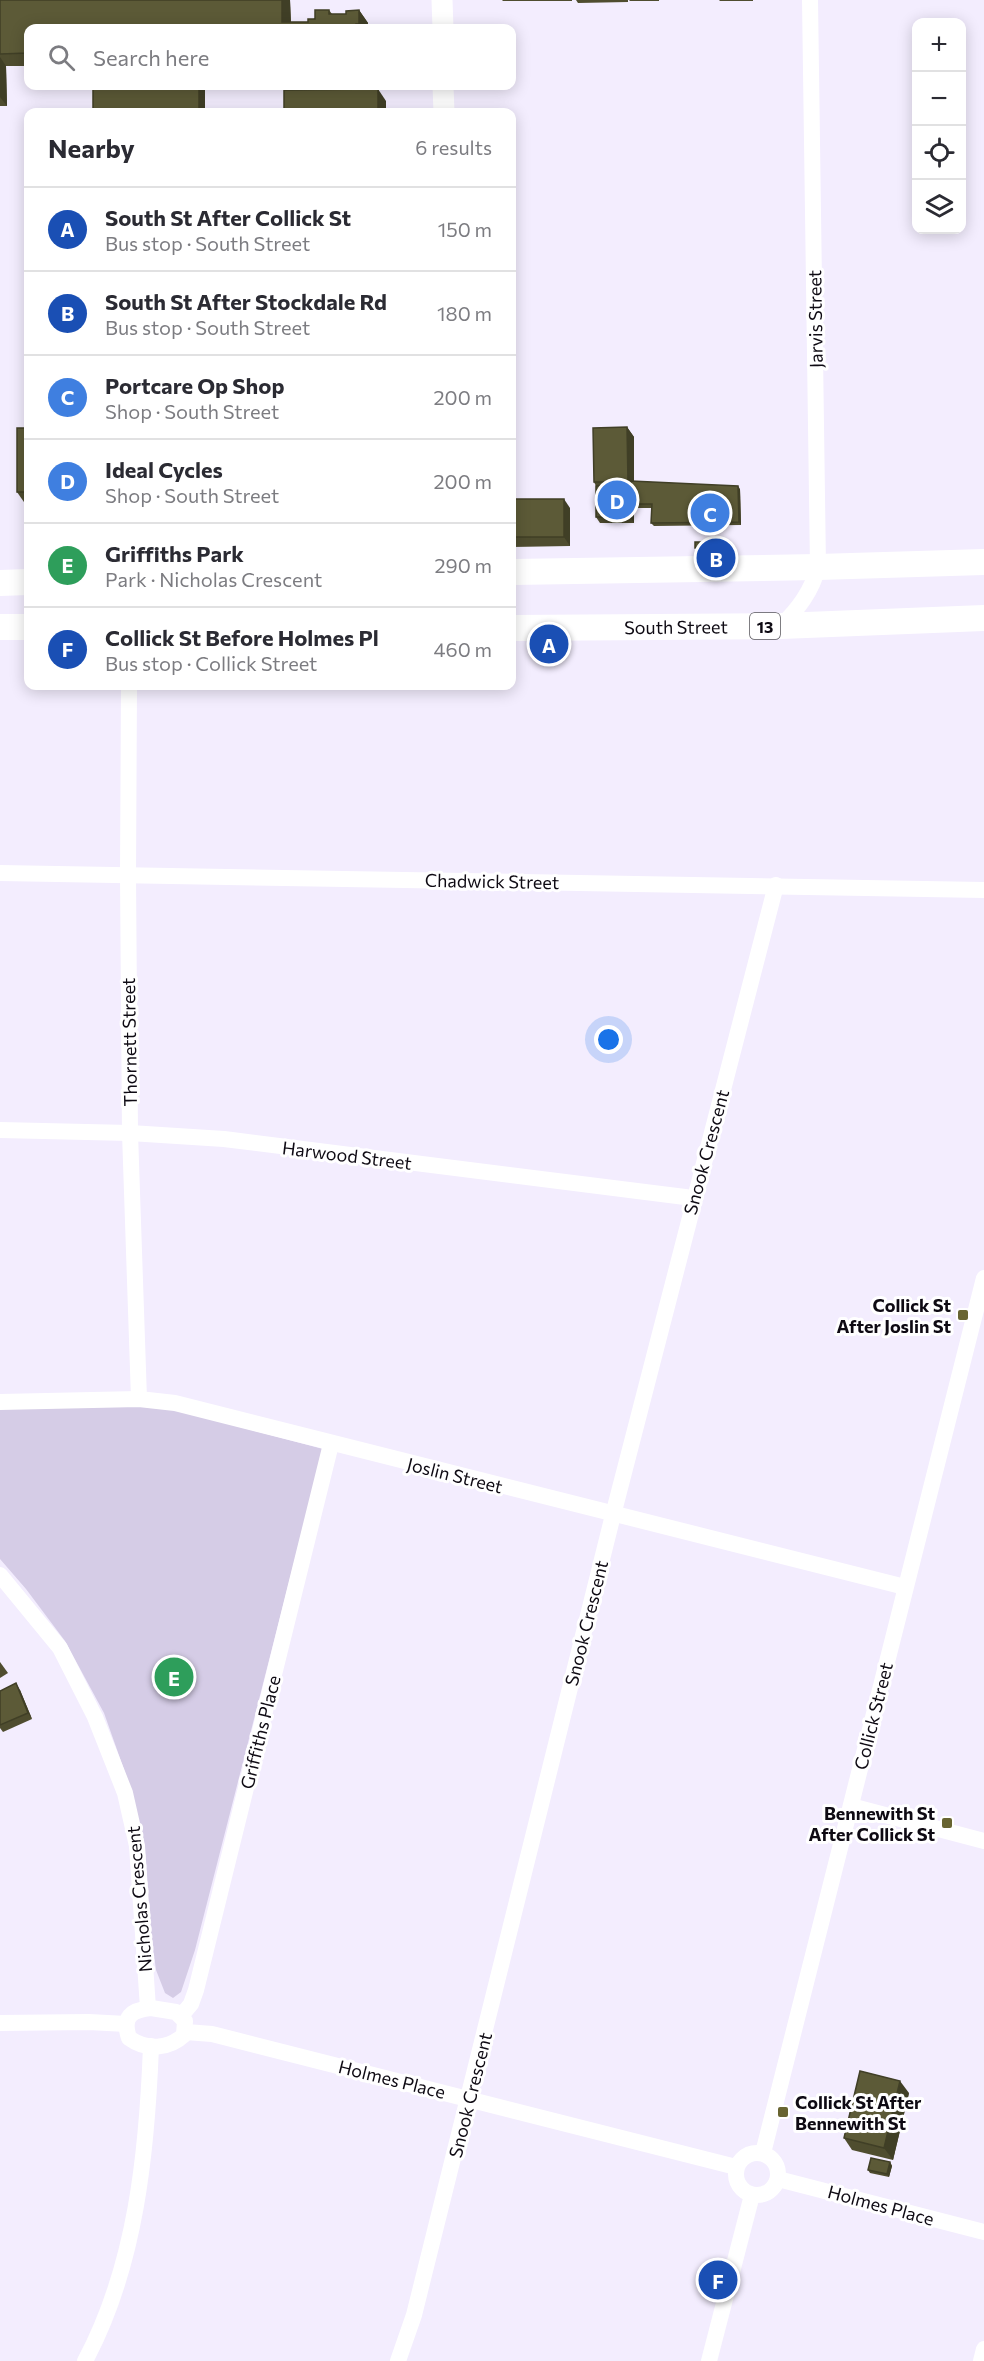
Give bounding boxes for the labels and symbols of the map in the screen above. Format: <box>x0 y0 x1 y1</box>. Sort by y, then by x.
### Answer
street label: Jarvis Street <box>803 270 827 368</box>
pin: D <box>598 478 636 522</box>
pin: C <box>690 490 730 536</box>
pin: B <box>696 536 736 580</box>
road number: 13 <box>750 613 780 639</box>
street label: South Street <box>624 615 728 638</box>
pin: A <box>530 622 568 666</box>
street label: Chadwick Street <box>425 869 559 893</box>
street label: Thornett Street <box>117 978 141 1106</box>
your location <box>594 1025 623 1054</box>
street label: Snook Crescent <box>679 1087 733 1217</box>
street label: Harwood Street <box>281 1136 413 1174</box>
place label: Collick St After Joslin St <box>836 1294 951 1337</box>
marker: Collick St After Joslin St <box>956 1308 970 1322</box>
street label: Joslin Street <box>405 1452 505 1498</box>
street label: Snook Crescent <box>560 1558 612 1688</box>
pin: E <box>154 1654 194 1700</box>
street label: Collick Street <box>849 1660 897 1772</box>
street label: Griffiths Place <box>235 1673 285 1791</box>
place label: Bennewith St After Collick St <box>809 1802 935 1845</box>
marker: Bennewith St After Collick St <box>940 1816 954 1830</box>
street label: Nicholas Crescent <box>122 1825 156 1973</box>
street label: Snook Crescent <box>444 2030 496 2160</box>
street label: Holmes Place <box>336 2055 448 2103</box>
place label: Collick St After Bennewith St <box>795 2091 922 2134</box>
marker: Collick St After Bennewith St <box>776 2105 790 2119</box>
street label: Holmes Place <box>825 2180 937 2230</box>
pin: F <box>698 2258 738 2302</box>

